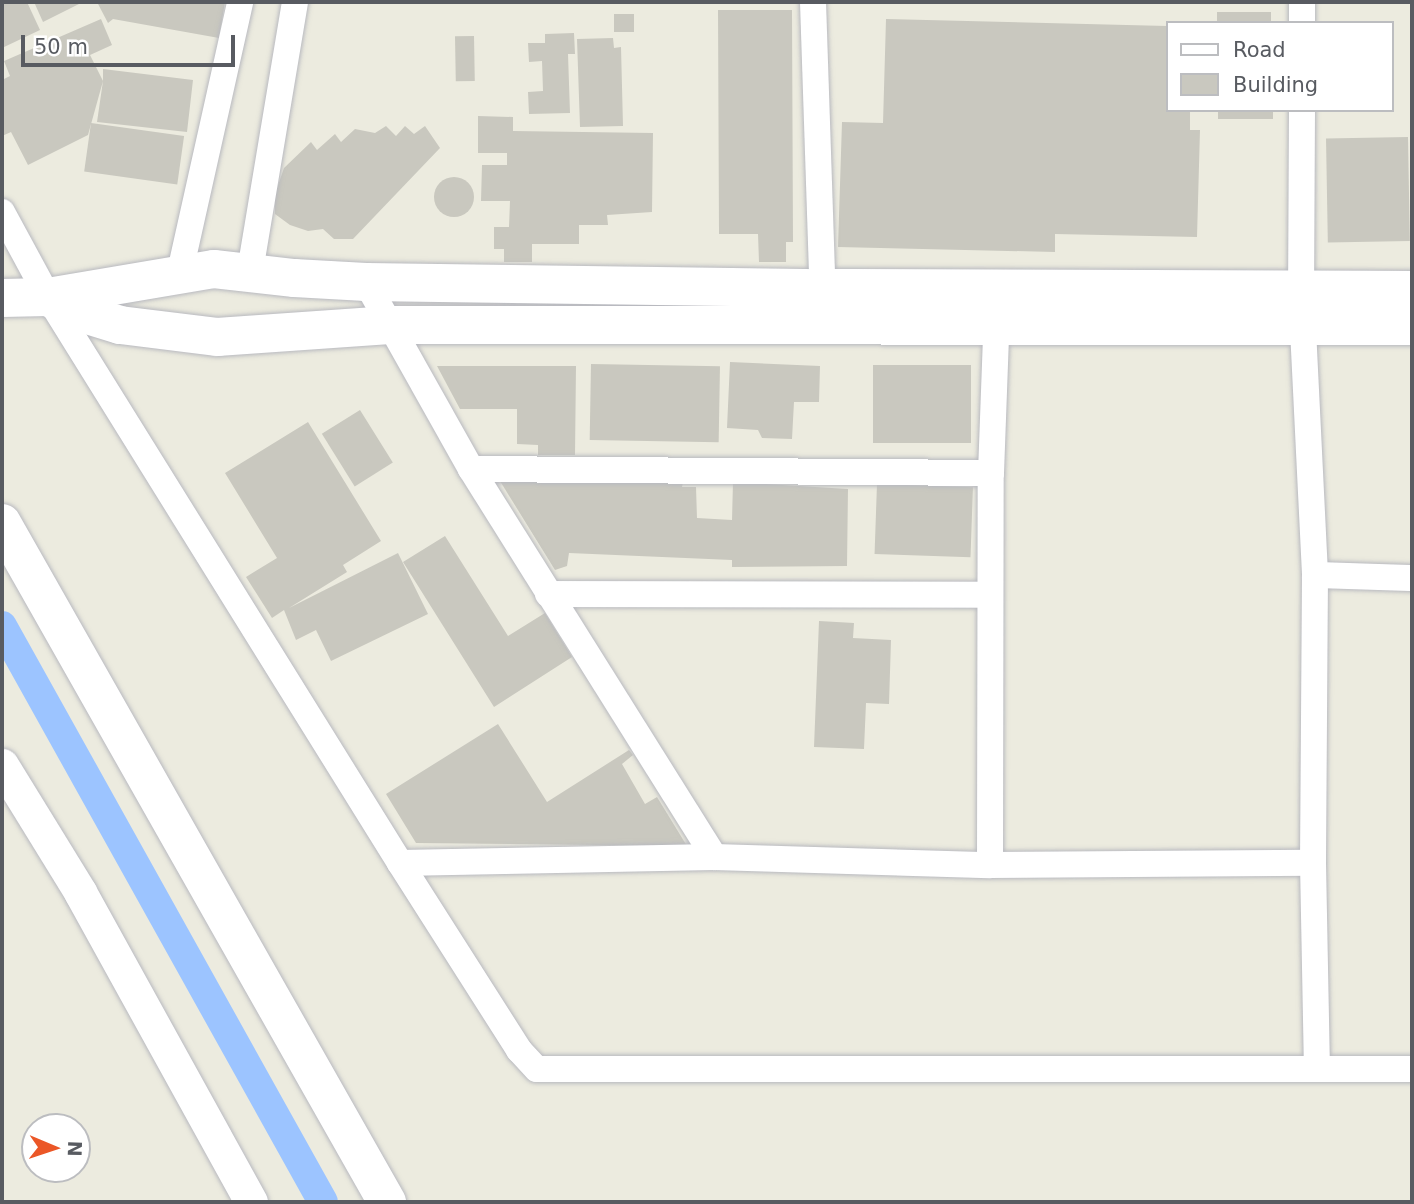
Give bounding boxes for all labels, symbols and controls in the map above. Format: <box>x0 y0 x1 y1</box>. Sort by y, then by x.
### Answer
scale bar <box>24 21 238 65</box>
legend <box>1166 21 1393 112</box>
text: 50 m <box>34 35 88 59</box>
text: Road <box>1233 38 1286 62</box>
text: Building <box>1233 73 1318 97</box>
north arrow <box>21 1113 91 1183</box>
text: N <box>64 1140 86 1157</box>

